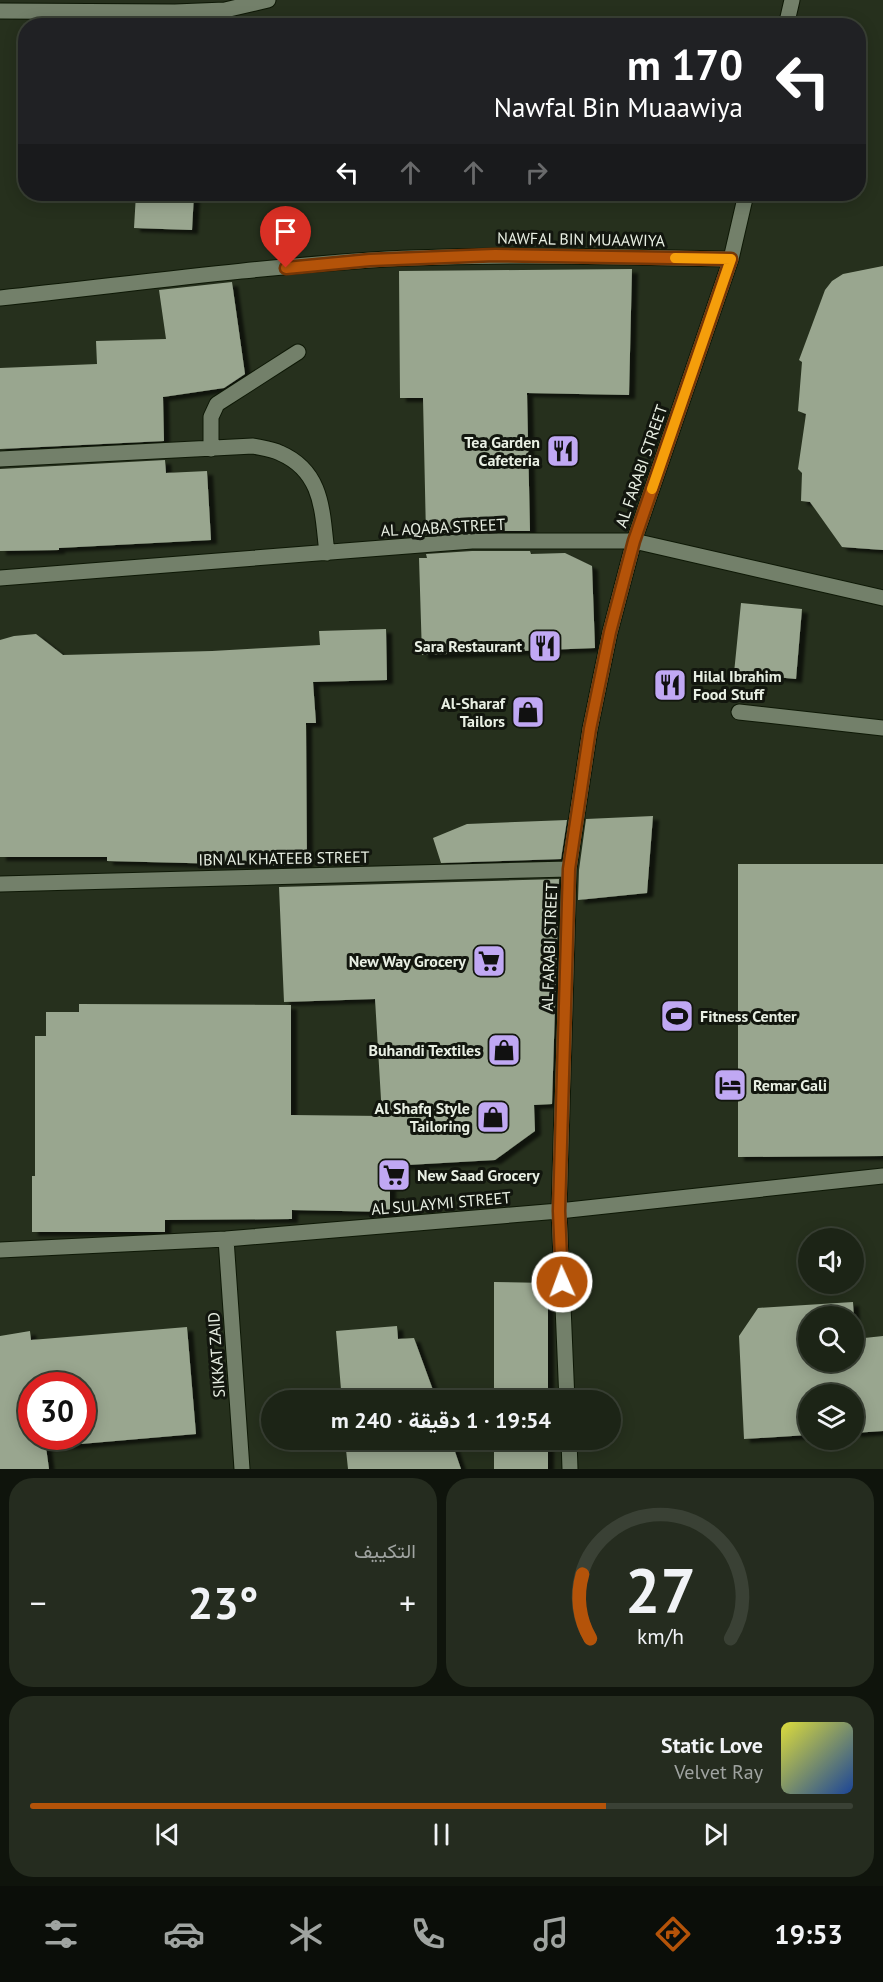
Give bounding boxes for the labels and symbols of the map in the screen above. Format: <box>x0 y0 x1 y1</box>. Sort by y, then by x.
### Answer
pin <box>260 206 311 268</box>
street label: NAWFAL BIN MUAAWIYA <box>497 228 666 250</box>
street label: AL FARABI STREET <box>611 402 671 530</box>
place label: Tea Garden Cafeteria <box>464 432 540 470</box>
restaurant icon: Tea Garden Cafeteria <box>545 433 581 469</box>
street label: AL AQABA STREET <box>380 514 506 540</box>
restaurant icon: Sara Restaurant <box>527 628 563 664</box>
place label: Sara Restaurant <box>414 636 522 656</box>
place label: Hilal Ibrahim Food Stuff <box>693 666 782 704</box>
restaurant icon: Hilal Ibrahim Food Stuff <box>652 667 688 703</box>
place label: Al-Sharaf Tailors <box>441 693 506 731</box>
shop icon: Al-Sharaf Tailors <box>510 694 546 730</box>
street label: IBN AL KHATEEB STREET <box>198 847 370 869</box>
street label: AL FARABI STREET <box>537 882 561 1012</box>
supermarket icon: New Way Grocery <box>471 943 507 979</box>
place label: New Way Grocery <box>349 951 466 971</box>
sports icon: Fitness Center <box>659 998 695 1034</box>
place label: Fitness Center <box>700 1006 797 1026</box>
shop icon: Buhandi Textiles <box>486 1032 522 1068</box>
place label: Buhandi Textiles <box>368 1040 481 1060</box>
hotel icon: Remar Gali <box>712 1067 748 1103</box>
place label: Remar Gali <box>753 1075 827 1095</box>
place label: Al Shafq Style Tailoring <box>375 1098 470 1136</box>
shop icon: Al Shafq Style Tailoring <box>475 1099 511 1135</box>
supermarket icon: New Saad Grocery <box>376 1157 412 1193</box>
place label: New Saad Grocery <box>417 1165 540 1185</box>
street label: AL SULAYMI STREET <box>370 1187 512 1219</box>
position arrow <box>530 1250 594 1314</box>
street label: SIKKAT ZAID <box>203 1312 229 1398</box>
speed limit sign: 30 <box>18 1372 96 1450</box>

